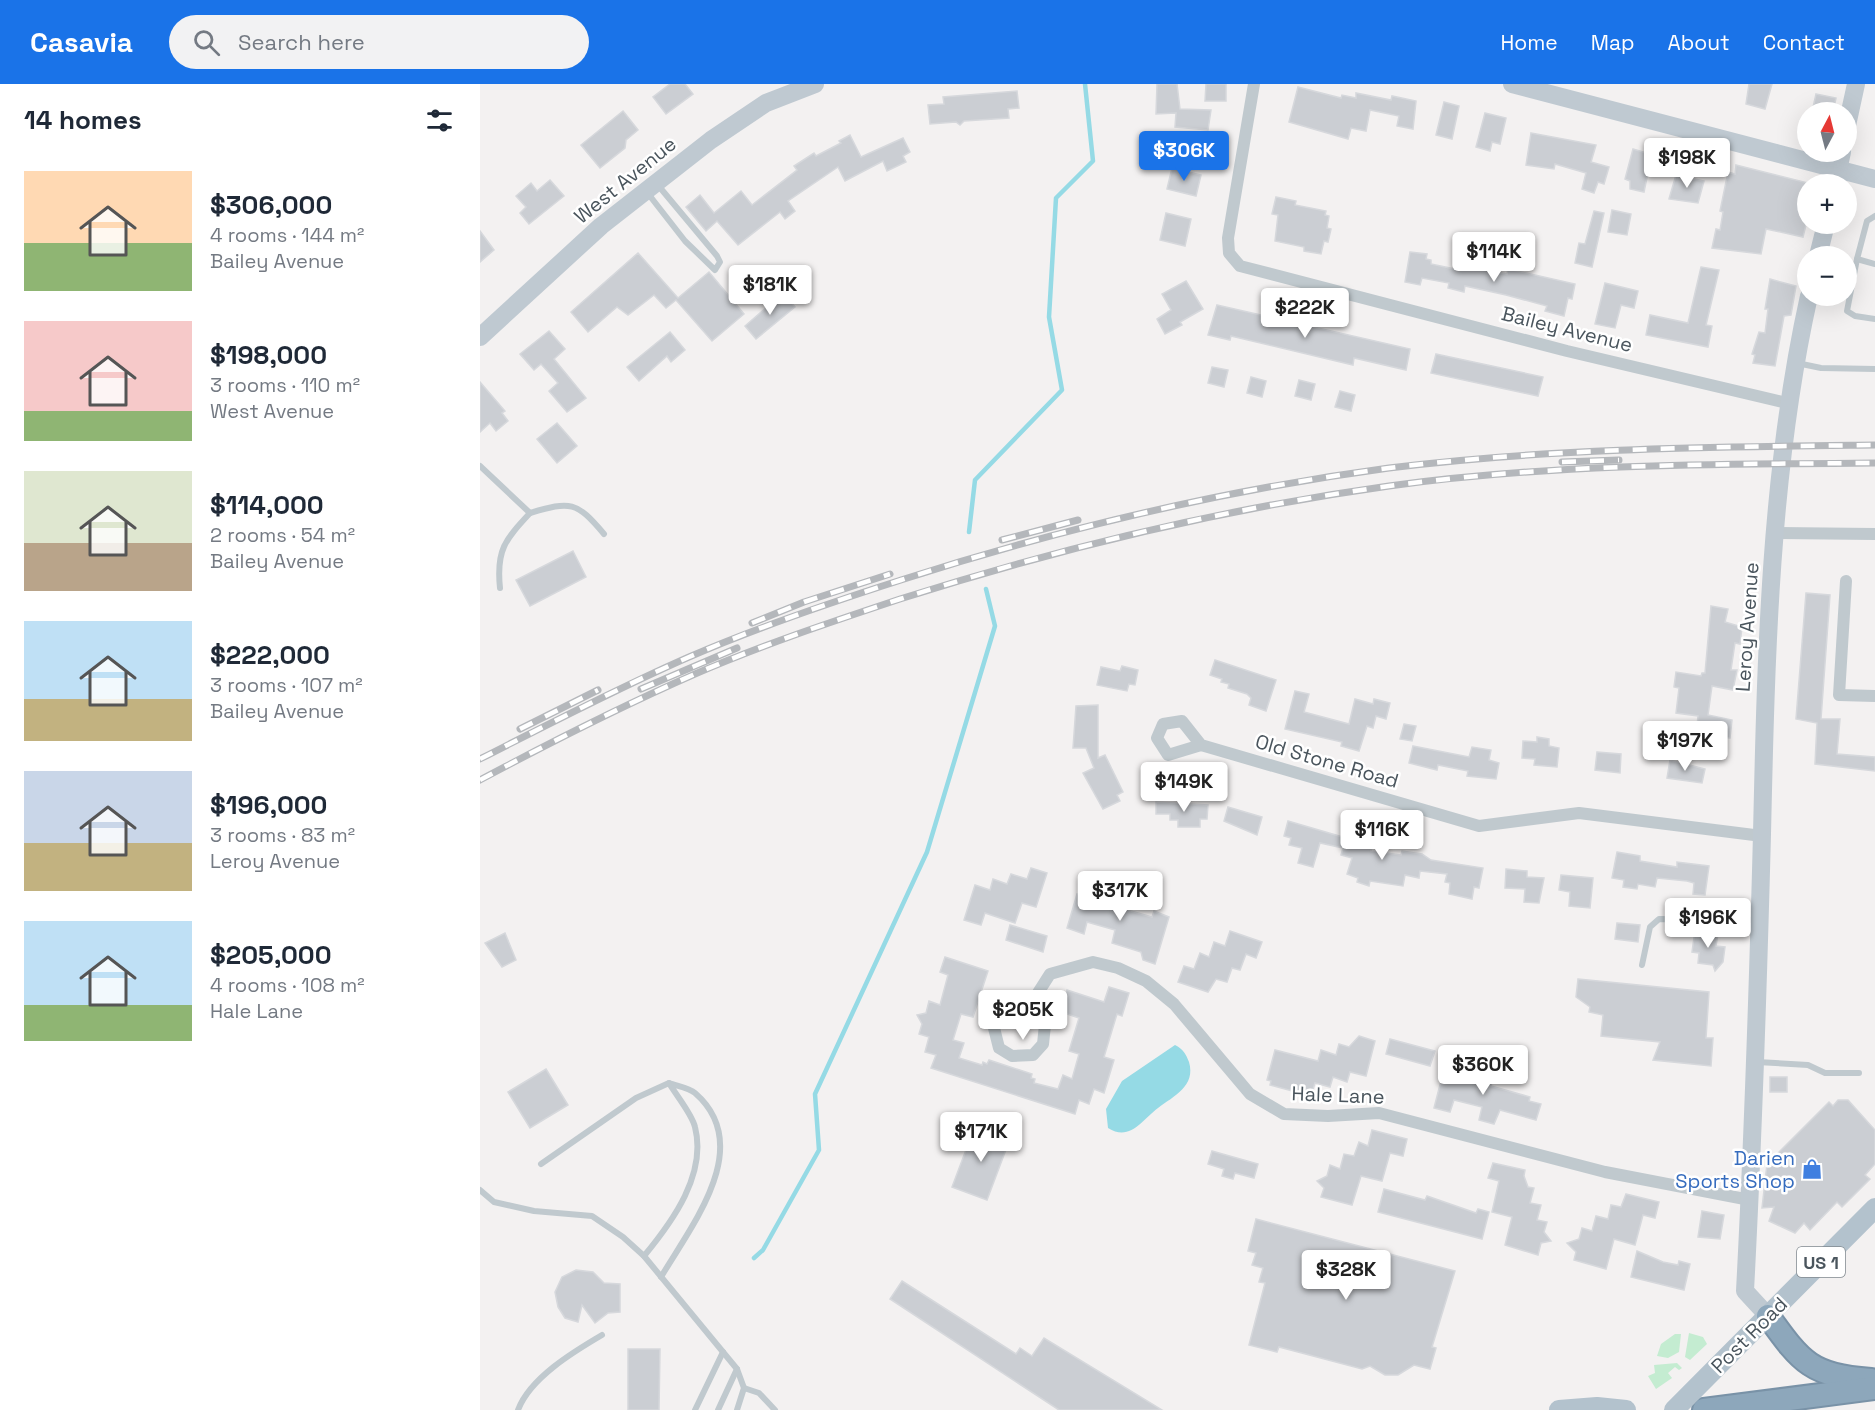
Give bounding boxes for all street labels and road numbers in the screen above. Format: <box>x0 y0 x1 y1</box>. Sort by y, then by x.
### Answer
street label: West Avenue <box>569 131 681 229</box>
street label: Bailey Avenue <box>1499 300 1635 358</box>
street label: Leroy Avenue <box>1729 561 1765 693</box>
street label: Old Stone Road <box>1252 728 1402 794</box>
street label: Hale Lane <box>1291 1080 1385 1110</box>
road number: US 1 <box>1797 1247 1845 1277</box>
street label: Post Road <box>1705 1291 1793 1379</box>

